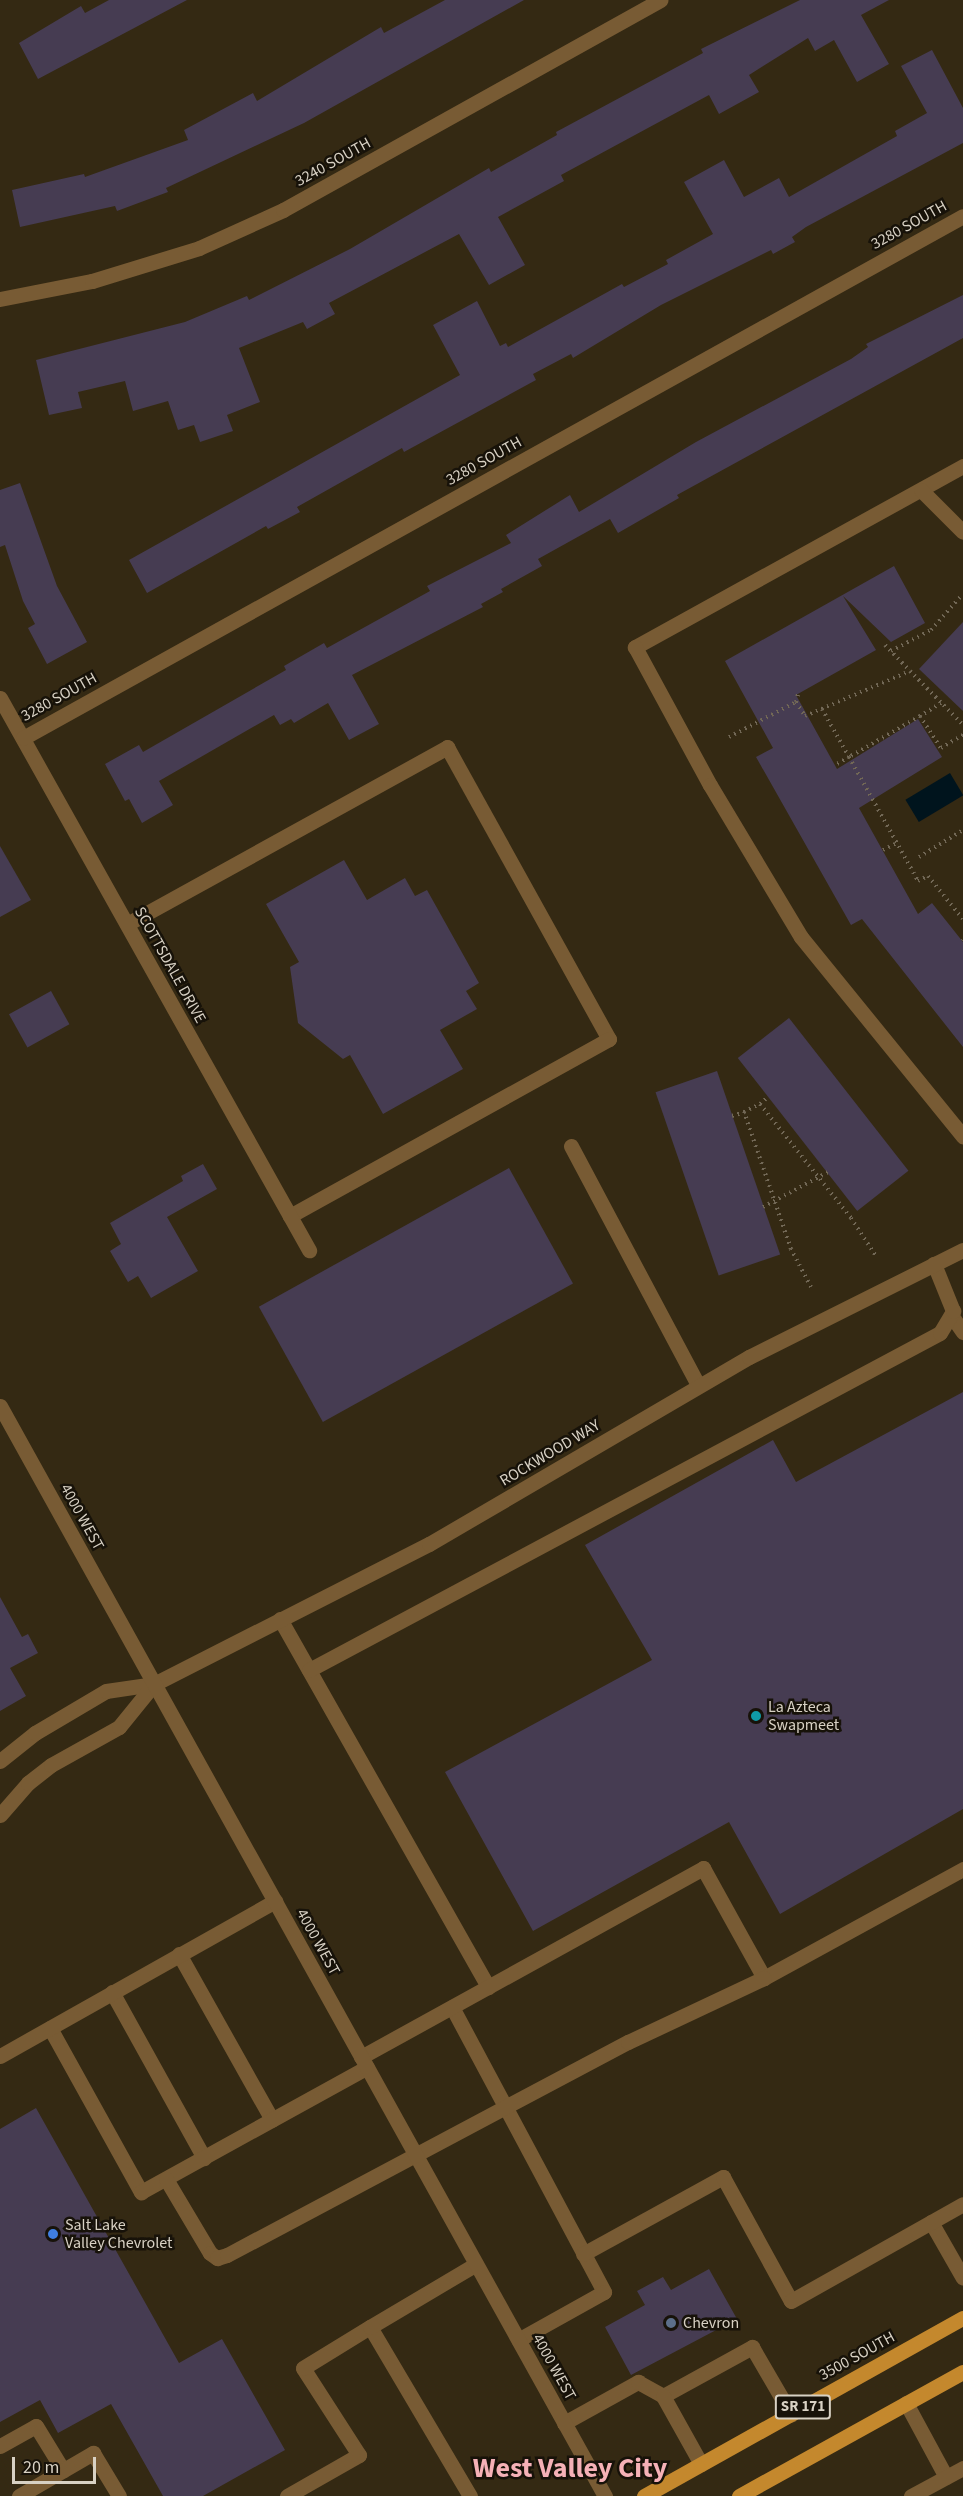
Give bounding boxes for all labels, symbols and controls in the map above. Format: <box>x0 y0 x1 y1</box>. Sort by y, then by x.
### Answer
street label: 3240 SOUTH <box>292 133 374 191</box>
street label: 3280 SOUTH <box>868 196 950 254</box>
street label: 3280 SOUTH <box>443 432 525 490</box>
street label: 3280 SOUTH <box>18 668 100 726</box>
street label: SCOTTSDALE DRIVE <box>130 903 210 1027</box>
street label: ROCKWOOD WAY <box>496 1416 604 1490</box>
street label: 4000 WEST <box>56 1481 108 1553</box>
place label: La Azteca Swapmeet <box>768 1697 839 1735</box>
marker: La Azteca Swapmeet <box>749 1709 763 1723</box>
street label: 4000 WEST <box>292 1906 344 1978</box>
place label: Salt Lake Valley Chevrolet <box>65 2215 172 2253</box>
marker: Salt Lake Valley Chevrolet <box>46 2227 60 2241</box>
place label: Chevron <box>683 2313 739 2333</box>
marker: Chevron <box>664 2316 678 2330</box>
street label: 3500 SOUTH <box>816 2327 898 2385</box>
street label: 4000 WEST <box>528 2331 580 2403</box>
road number: SR 171 <box>774 2395 832 2419</box>
scale bar <box>15 2445 99 2483</box>
district label: West Valley City <box>473 2451 667 2485</box>
text: 20 m <box>23 2455 59 2480</box>

